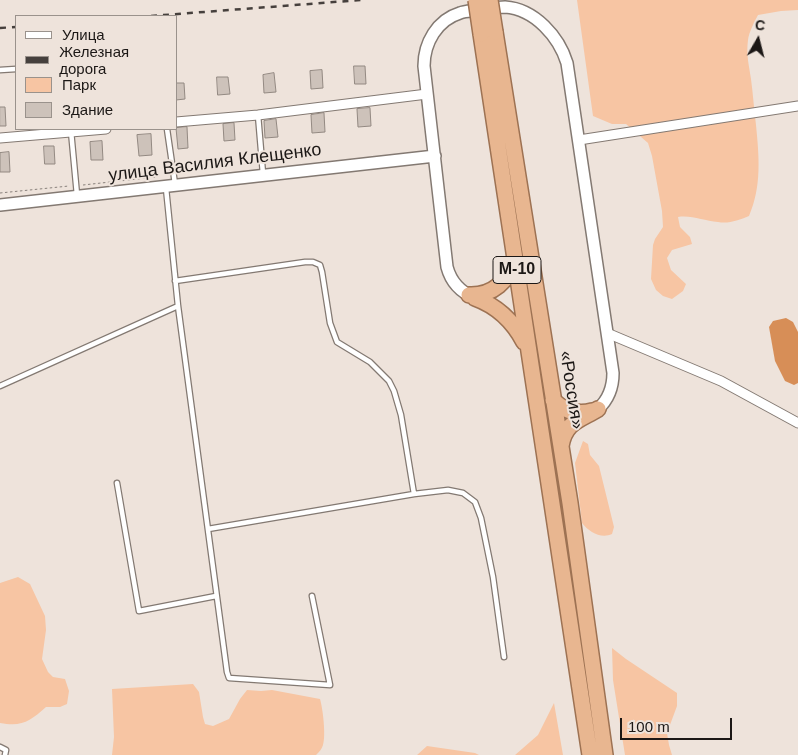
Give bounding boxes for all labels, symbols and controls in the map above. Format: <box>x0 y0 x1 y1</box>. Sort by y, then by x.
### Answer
legend <box>15 15 178 130</box>
north arrow <box>733 15 783 65</box>
text: С <box>754 17 766 34</box>
text: Улица <box>62 26 105 43</box>
text: Железная дорога <box>59 43 129 77</box>
text: Парк <box>62 76 96 93</box>
text: Здание <box>62 101 113 118</box>
street label: улица Василия Клещенко <box>107 139 323 187</box>
road number: М-10 <box>493 256 541 284</box>
street label: «Россия» <box>554 349 588 431</box>
scale bar <box>623 708 736 740</box>
text: 100 m <box>628 718 670 735</box>

